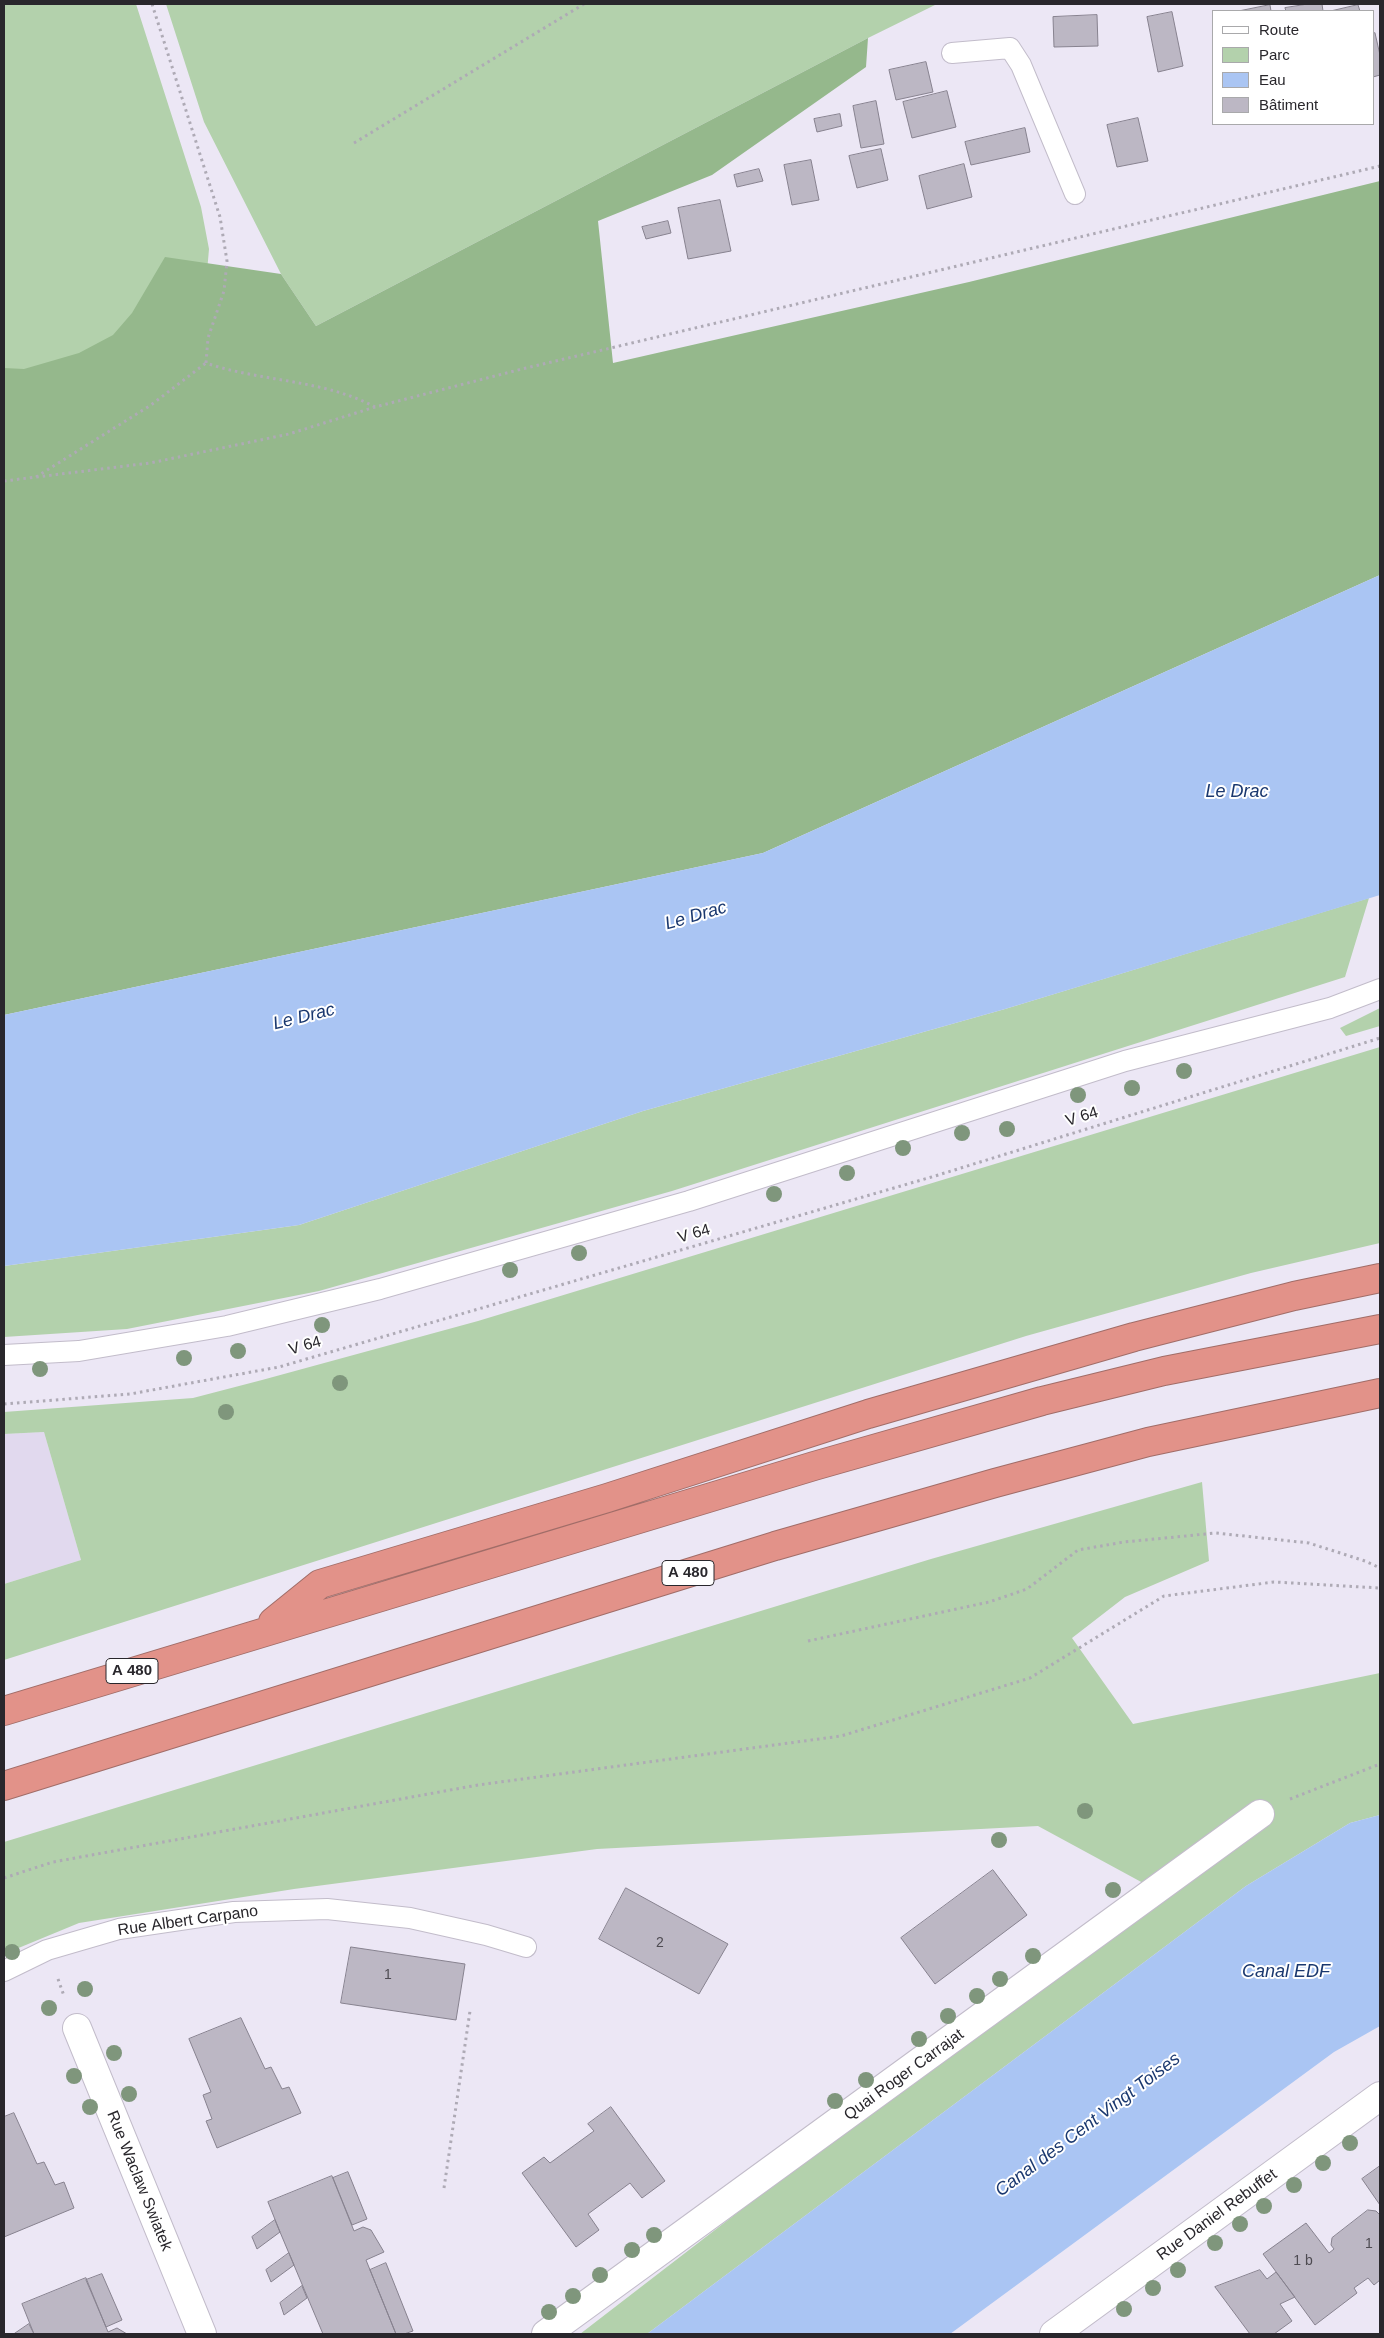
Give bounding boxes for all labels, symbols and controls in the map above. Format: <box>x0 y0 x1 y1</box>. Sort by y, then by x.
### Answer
legend <box>1212 10 1374 125</box>
text: Route <box>1259 21 1299 38</box>
text: Parc <box>1259 46 1290 63</box>
text: Eau <box>1259 71 1286 88</box>
text: Bâtiment <box>1259 96 1318 113</box>
water label: Le Drac <box>1205 781 1269 803</box>
water label: Le Drac <box>663 897 729 935</box>
water label: Le Drac <box>271 999 337 1035</box>
street label: V 64 <box>1063 1103 1101 1131</box>
street label: V 64 <box>676 1220 712 1248</box>
street label: V 64 <box>287 1332 323 1360</box>
road number: A 480 <box>662 1560 714 1586</box>
road number: A 480 <box>106 1658 158 1684</box>
street label: Rue Albert Carpano <box>117 1902 259 1940</box>
house number: 2 <box>656 1935 664 1951</box>
water label: Canal EDF <box>1242 1961 1330 1983</box>
house number: 1 <box>384 1967 392 1983</box>
street label: Quai Roger Carrajat <box>840 2025 968 2125</box>
water label: Canal des Cent Vingt Toises <box>991 2048 1185 2202</box>
street label: Rue Waclaw Swiatek <box>102 2108 176 2254</box>
street label: Rue Daniel Rebuffet <box>1153 2165 1281 2265</box>
house number: 1 <box>1365 2236 1373 2252</box>
house number: 1 b <box>1293 2253 1313 2269</box>

